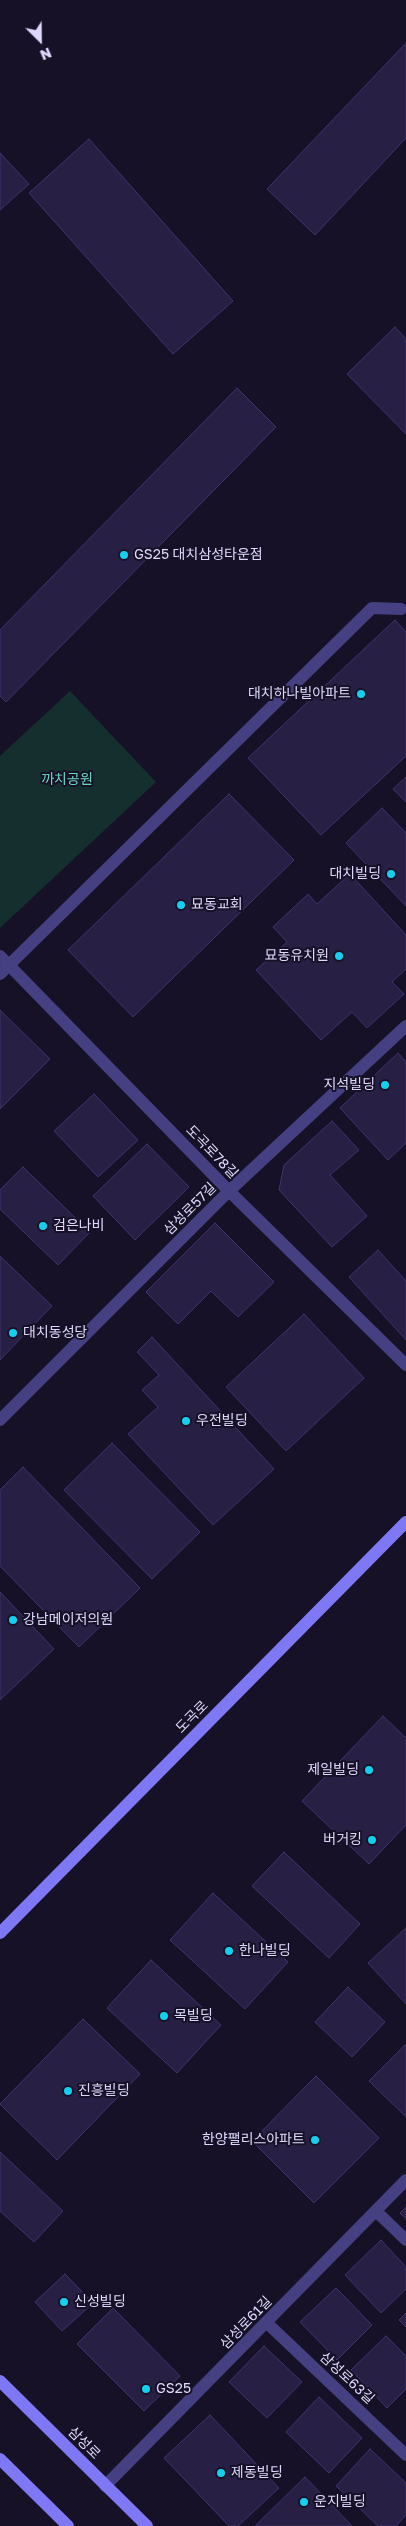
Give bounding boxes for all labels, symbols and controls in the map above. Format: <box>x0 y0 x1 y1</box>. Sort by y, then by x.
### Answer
north arrow <box>15 15 65 65</box>
text: N <box>38 44 54 64</box>
place label: GS25 대치삼성타운점 <box>134 547 263 563</box>
marker: GS25 대치삼성타운점 <box>118 549 130 561</box>
place label: 대치하나빌아파트 <box>248 686 351 702</box>
marker: 대치하나빌아파트 <box>355 688 367 700</box>
park label: 까치공원 <box>41 772 93 788</box>
place label: 대치빌딩 <box>329 866 381 882</box>
marker: 대치빌딩 <box>385 868 397 880</box>
place label: 묘동교회 <box>191 897 243 913</box>
marker: 묘동교회 <box>175 899 187 911</box>
place label: 묘동유치원 <box>265 948 329 964</box>
marker: 묘동유치원 <box>333 950 345 962</box>
place label: 지석빌딩 <box>323 1077 375 1093</box>
marker: 지석빌딩 <box>379 1079 391 1091</box>
street label: 도곡로78길 <box>183 1122 241 1182</box>
street label: 삼성로57길 <box>160 1179 220 1239</box>
place label: 검은나비 <box>53 1218 105 1234</box>
marker: 검은나비 <box>37 1220 49 1232</box>
place label: 대치동성당 <box>23 1325 87 1341</box>
marker: 대치동성당 <box>7 1327 19 1339</box>
place label: 우전빌딩 <box>196 1413 248 1429</box>
marker: 우전빌딩 <box>180 1415 192 1427</box>
place label: 강남메이저의원 <box>23 1612 113 1628</box>
marker: 강남메이저의원 <box>7 1614 19 1626</box>
street label: 도곡로 <box>172 1697 212 1737</box>
place label: 제일빌딩 <box>307 1762 359 1778</box>
marker: 제일빌딩 <box>363 1764 375 1776</box>
place label: 버거킹 <box>323 1832 362 1848</box>
marker: 버거킹 <box>366 1834 378 1846</box>
place label: 한나빌딩 <box>239 1943 291 1959</box>
marker: 한나빌딩 <box>223 1945 235 1957</box>
place label: 목빌딩 <box>174 2008 213 2024</box>
marker: 목빌딩 <box>158 2010 170 2022</box>
place label: 진흥빌딩 <box>78 2083 130 2099</box>
marker: 진흥빌딩 <box>62 2085 74 2097</box>
place label: 한양팰리스아파트 <box>202 2132 305 2148</box>
marker: 한양팰리스아파트 <box>309 2134 321 2146</box>
street label: 삼성로61길 <box>217 2293 275 2353</box>
place label: 신성빌딩 <box>74 2294 126 2310</box>
marker: 신성빌딩 <box>58 2296 70 2308</box>
street label: 삼성로63길 <box>316 2349 378 2407</box>
place label: GS25 <box>156 2381 191 2397</box>
marker: GS25 <box>140 2383 152 2395</box>
street label: 삼성로 <box>64 2423 104 2463</box>
place label: 제동빌딩 <box>231 2465 283 2481</box>
marker: 제동빌딩 <box>215 2467 227 2479</box>
place label: 운지빌딩 <box>314 2494 366 2510</box>
marker: 운지빌딩 <box>298 2496 310 2508</box>

